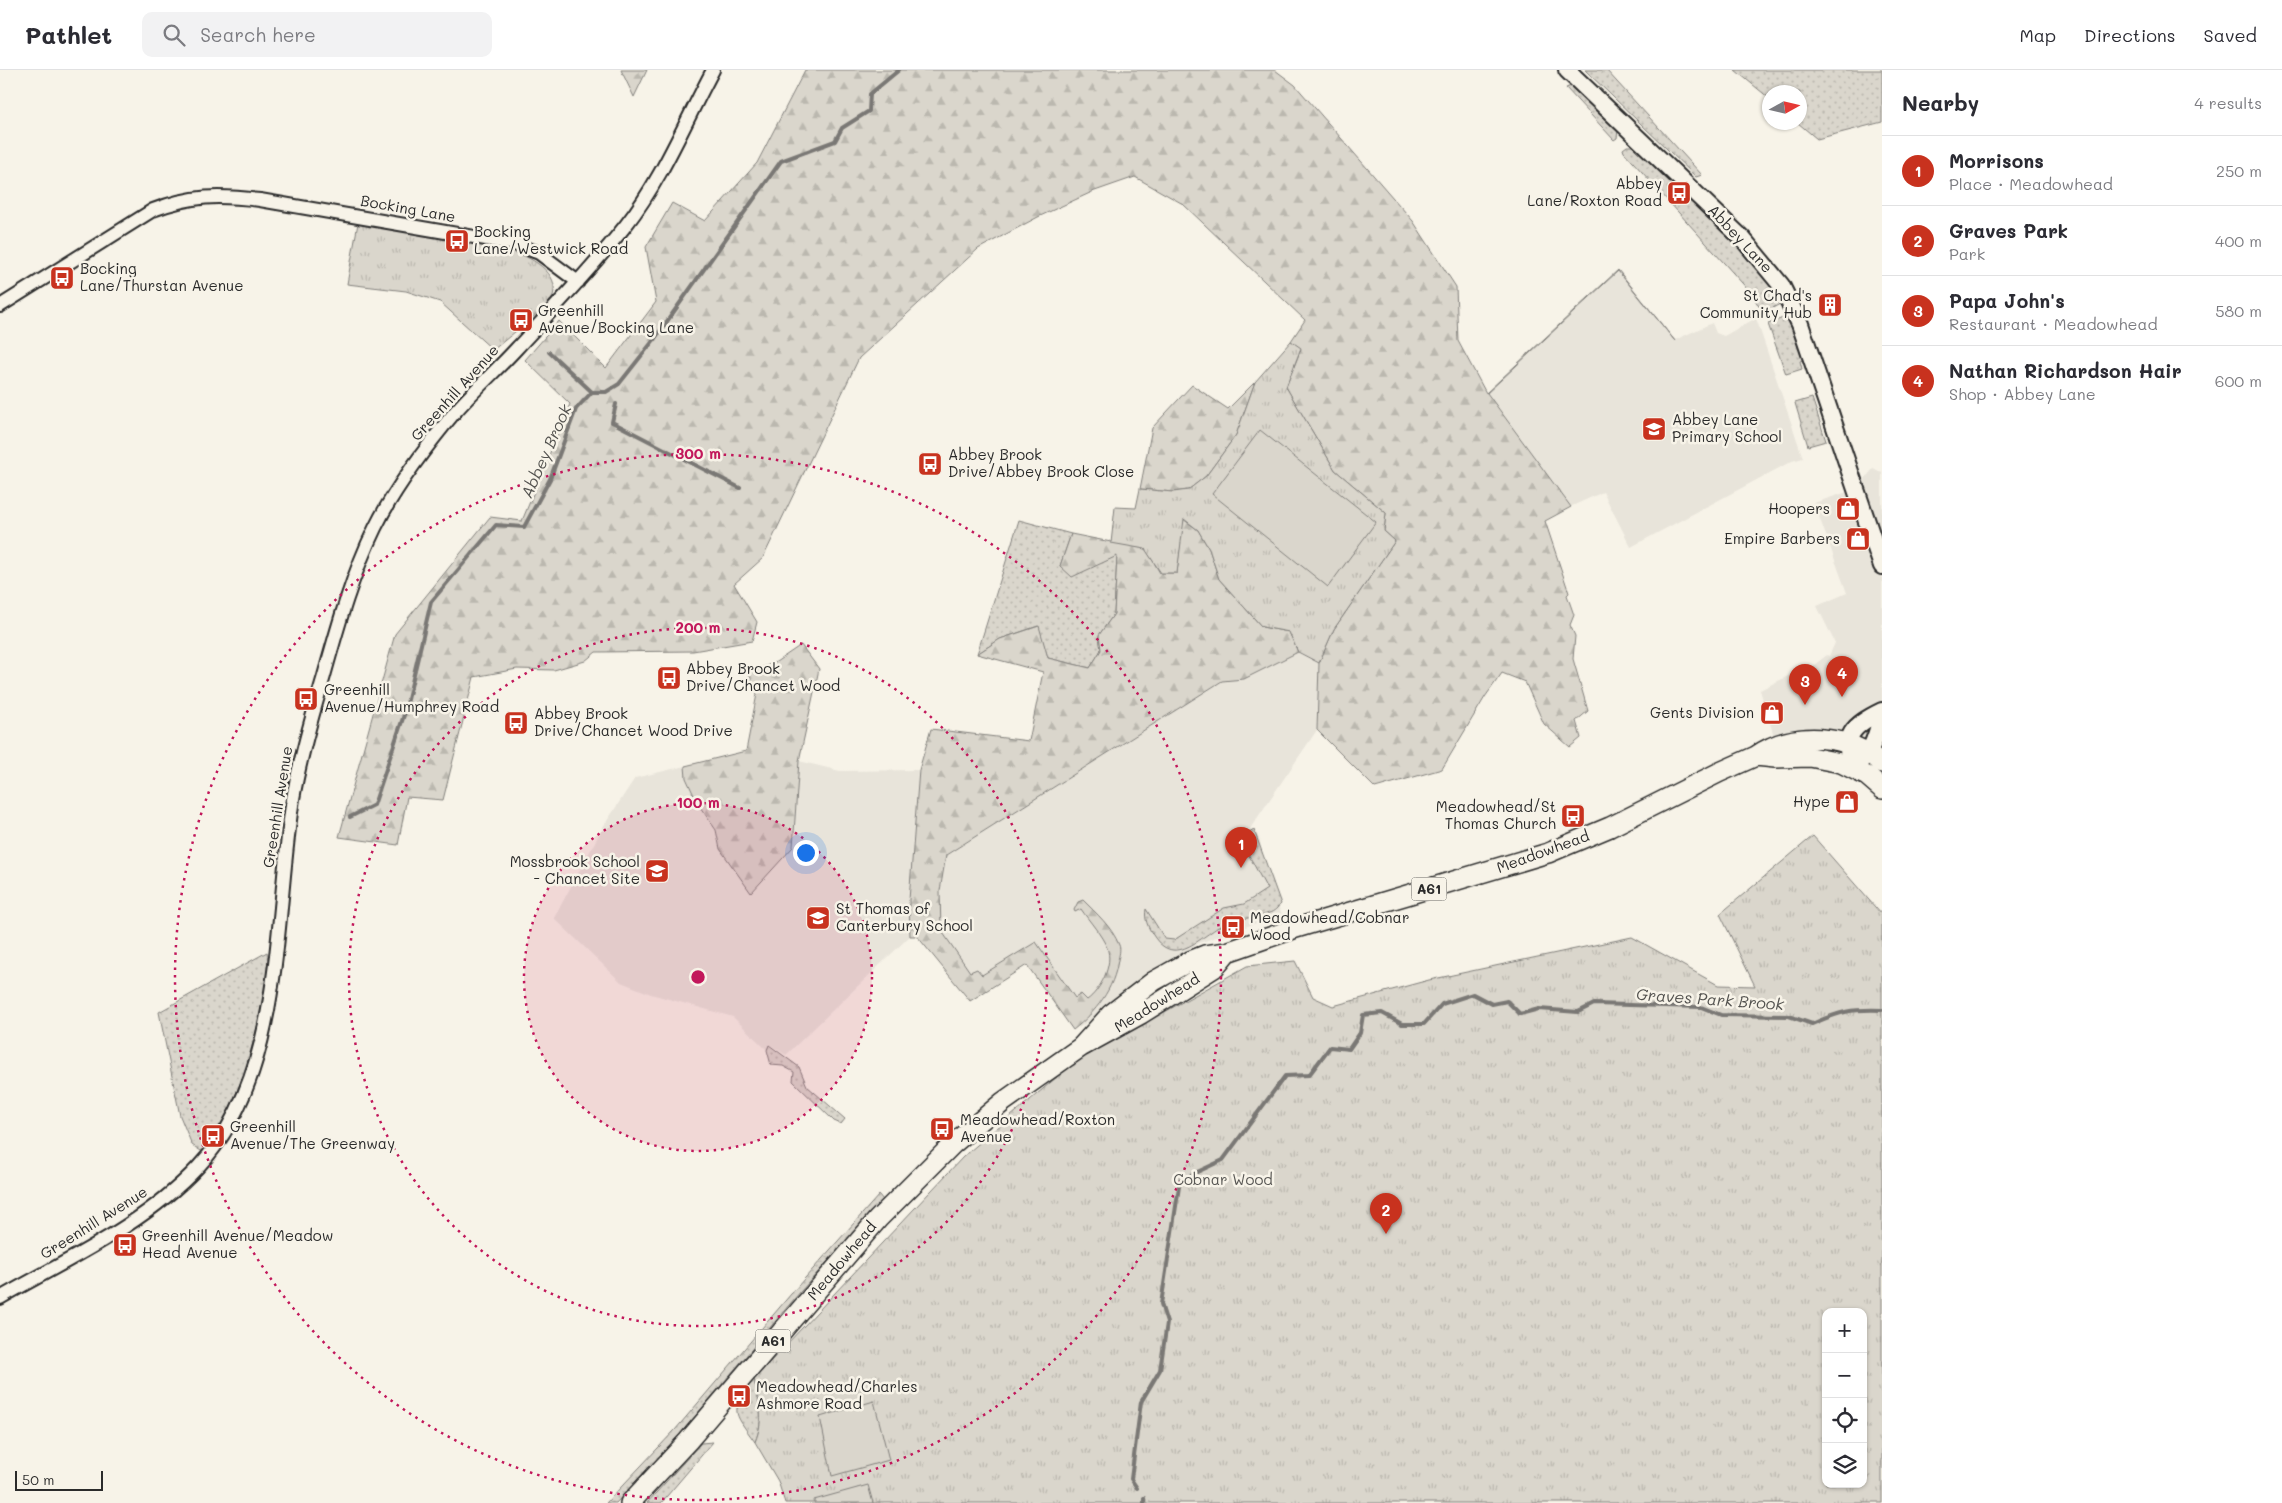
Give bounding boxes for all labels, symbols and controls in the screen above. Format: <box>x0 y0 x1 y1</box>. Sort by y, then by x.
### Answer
search box <box>142 12 492 57</box>
text: Pathlet <box>25 19 112 50</box>
icon: search <box>160 21 188 49</box>
text: Search here <box>200 22 316 47</box>
text: Map <box>2019 23 2056 47</box>
text: Directions <box>2084 23 2176 47</box>
text: Saved <box>2204 23 2257 47</box>
north arrow <box>1762 85 1807 130</box>
text: Nearby <box>1902 89 1979 116</box>
text: 4 results <box>2194 92 2262 113</box>
text: Morrisons <box>1949 148 2044 173</box>
text: 1 <box>1914 160 1922 181</box>
text: 250 m <box>2216 160 2262 181</box>
place label: Abbey Lane/Roxton Road <box>1527 173 1662 210</box>
text: Place · Meadowhead <box>1949 173 2113 194</box>
bus stop icon: Abbey Lane/Roxton Road <box>1666 180 1692 206</box>
street label: Bocking Lane <box>359 190 457 226</box>
street label: Abbey Lane <box>1704 200 1777 277</box>
text: Graves Park <box>1949 218 2068 243</box>
place label: Bocking Lane/Westwick Road <box>474 221 628 258</box>
bus stop icon: Bocking Lane/Westwick Road <box>444 228 470 254</box>
text: 2 <box>1914 230 1922 251</box>
text: 400 m <box>2215 230 2262 251</box>
text: Park <box>1949 243 1985 264</box>
place label: Bocking Lane/Thurstan Avenue <box>80 258 244 295</box>
bus stop icon: Bocking Lane/Thurstan Avenue <box>49 265 75 291</box>
place label: St Chad's Community Hub <box>1700 285 1812 322</box>
text: Papa John's <box>1949 288 2065 313</box>
building icon: St Chad's Community Hub <box>1817 292 1843 318</box>
place label: Greenhill Avenue/Bocking Lane <box>538 300 694 337</box>
text: 3 <box>1913 300 1923 321</box>
text: 580 m <box>2215 300 2262 321</box>
bus stop icon: Greenhill Avenue/Bocking Lane <box>508 307 534 333</box>
text: Restaurant · Meadowhead <box>1949 313 2158 334</box>
street label: Greenhill Avenue <box>406 340 503 445</box>
text: Nathan Richardson Hair <box>1949 358 2182 383</box>
text: 4 <box>1913 370 1923 391</box>
text: 600 m <box>2215 370 2262 391</box>
text: Shop · Abbey Lane <box>1949 383 2096 404</box>
water label: Abbey Brook <box>516 400 576 501</box>
place label: Abbey Lane Primary School <box>1672 409 1782 446</box>
school or university icon: Abbey Lane Primary School <box>1641 416 1667 442</box>
text: 300 m <box>675 443 721 463</box>
place label: Abbey Brook Drive/Abbey Brook Close <box>948 444 1134 481</box>
bus stop icon: Abbey Brook Drive/Abbey Brook Close <box>917 451 943 477</box>
shop icon: Hoopers <box>1835 496 1861 522</box>
place label: Hoopers <box>1768 498 1830 518</box>
shop icon: Empire Barbers <box>1845 526 1871 552</box>
place label: Empire Barbers <box>1724 528 1840 548</box>
text: 200 m <box>676 617 721 637</box>
pin: 4 <box>1826 656 1858 697</box>
place label: Abbey Brook Drive/Chancet Wood <box>686 658 840 695</box>
pin: 3 <box>1789 664 1821 705</box>
bus stop icon: Abbey Brook Drive/Chancet Wood <box>656 665 682 691</box>
place label: Greenhill Avenue/Humphrey Road <box>324 679 499 716</box>
bus stop icon: Greenhill Avenue/Humphrey Road <box>293 686 319 712</box>
shop icon: Gents Division <box>1759 700 1785 726</box>
place label: Gents Division <box>1650 702 1754 722</box>
place label: Abbey Brook Drive/Chancet Wood Drive <box>534 703 733 740</box>
bus stop icon: Abbey Brook Drive/Chancet Wood Drive <box>503 710 529 736</box>
street label: Greenhill Avenue <box>258 745 296 869</box>
shop icon: Hype <box>1834 789 1860 815</box>
place label: Hype <box>1793 791 1830 811</box>
text: 100 m <box>676 792 720 812</box>
place label: Meadowhead/St Thomas Church <box>1436 796 1556 833</box>
bus stop icon: Meadowhead/St Thomas Church <box>1560 803 1586 829</box>
street label: Meadowhead <box>1494 825 1592 877</box>
pin: 1 <box>1225 827 1257 868</box>
your location <box>793 840 819 866</box>
place label: Mossbrook School - Chancet Site <box>510 851 640 888</box>
school or university icon: Mossbrook School - Chancet Site <box>644 858 670 884</box>
road number: A61 <box>1412 878 1446 901</box>
place label: St Thomas of Canterbury School <box>836 898 973 935</box>
school or university icon: St Thomas of Canterbury School <box>805 905 831 931</box>
place label: Meadowhead/Cobnar Wood <box>1250 907 1409 944</box>
bus stop icon: Meadowhead/Cobnar Wood <box>1220 914 1246 940</box>
centre of rings <box>689 968 707 986</box>
street label: Meadowhead <box>1110 968 1203 1036</box>
water label: Graves Park Brook <box>1636 983 1785 1014</box>
place label: Meadowhead/Roxton Avenue <box>960 1109 1115 1146</box>
place label: Greenhill Avenue/The Greenway <box>230 1116 395 1153</box>
bus stop icon: Meadowhead/Roxton Avenue <box>929 1116 955 1142</box>
bus stop icon: Greenhill Avenue/The Greenway <box>200 1123 226 1149</box>
park label: Cobnar Wood <box>1173 1169 1273 1189</box>
street label: Greenhill Avenue <box>36 1181 151 1263</box>
pin: 2 <box>1370 1193 1402 1234</box>
street label: Meadowhead <box>802 1217 880 1304</box>
place label: Greenhill Avenue/Meadow Head Avenue <box>142 1225 333 1262</box>
bus stop icon: Greenhill Avenue/Meadow Head Avenue <box>112 1232 138 1258</box>
map controls <box>1822 1308 1867 1488</box>
button: + <box>1822 1308 1867 1353</box>
road number: A61 <box>756 1330 790 1352</box>
button: − <box>1822 1353 1867 1398</box>
place label: Meadowhead/Charles Ashmore Road <box>756 1376 918 1413</box>
bus stop icon: Meadowhead/Charles Ashmore Road <box>726 1383 752 1409</box>
button: locate <box>1822 1398 1867 1443</box>
button: layers <box>1822 1443 1867 1488</box>
scale bar <box>15 1468 102 1491</box>
text: 50 m <box>22 1470 54 1489</box>

